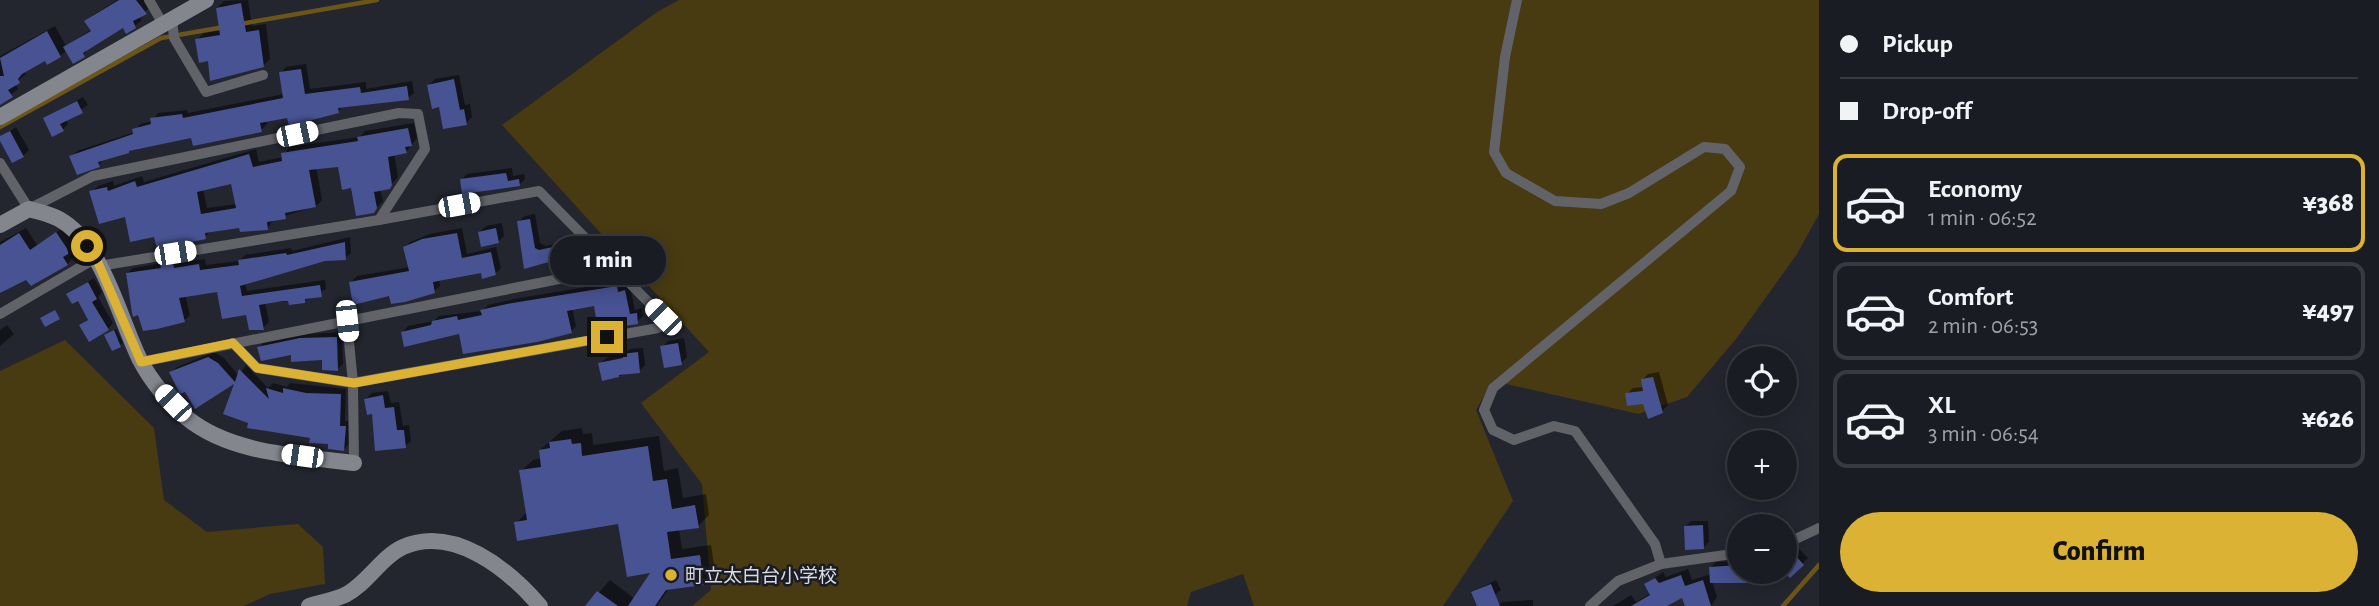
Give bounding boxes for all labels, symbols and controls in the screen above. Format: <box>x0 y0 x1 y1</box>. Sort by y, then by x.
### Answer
text: Pickup <box>1882 31 1953 57</box>
text: Drop-off <box>1882 98 1971 124</box>
car <box>275 119 320 149</box>
icon: car <box>1844 172 1907 235</box>
text: Economy <box>1928 176 2022 202</box>
text: ¥368 <box>2303 190 2354 216</box>
car <box>437 191 482 219</box>
text: 1 min · 06:52 <box>1928 207 2037 230</box>
route start <box>71 230 103 262</box>
callout: 1 min <box>549 236 665 284</box>
car <box>153 239 198 267</box>
text: 1 min <box>584 249 632 272</box>
icon: car <box>1844 280 1907 343</box>
text: Comfort <box>1928 284 2013 310</box>
car <box>641 295 686 339</box>
text: ¥497 <box>2302 298 2354 324</box>
car <box>335 299 360 343</box>
text: 2 min · 06:53 <box>1928 315 2038 338</box>
route end <box>591 321 623 353</box>
map controls <box>1727 346 1797 584</box>
button: locate <box>1727 346 1797 416</box>
car <box>151 381 196 425</box>
icon: car <box>1844 388 1907 451</box>
text: XL <box>1928 392 1955 418</box>
text: ¥626 <box>2302 406 2354 432</box>
text: 3 min · 06:54 <box>1928 423 2039 446</box>
button: + <box>1727 430 1797 500</box>
car <box>280 443 325 469</box>
button: Confirm <box>1840 512 2358 592</box>
button: − <box>1727 514 1797 584</box>
place label: 町立太白台小学校 <box>685 565 837 586</box>
marker: 町立太白台小学校 <box>663 567 679 583</box>

